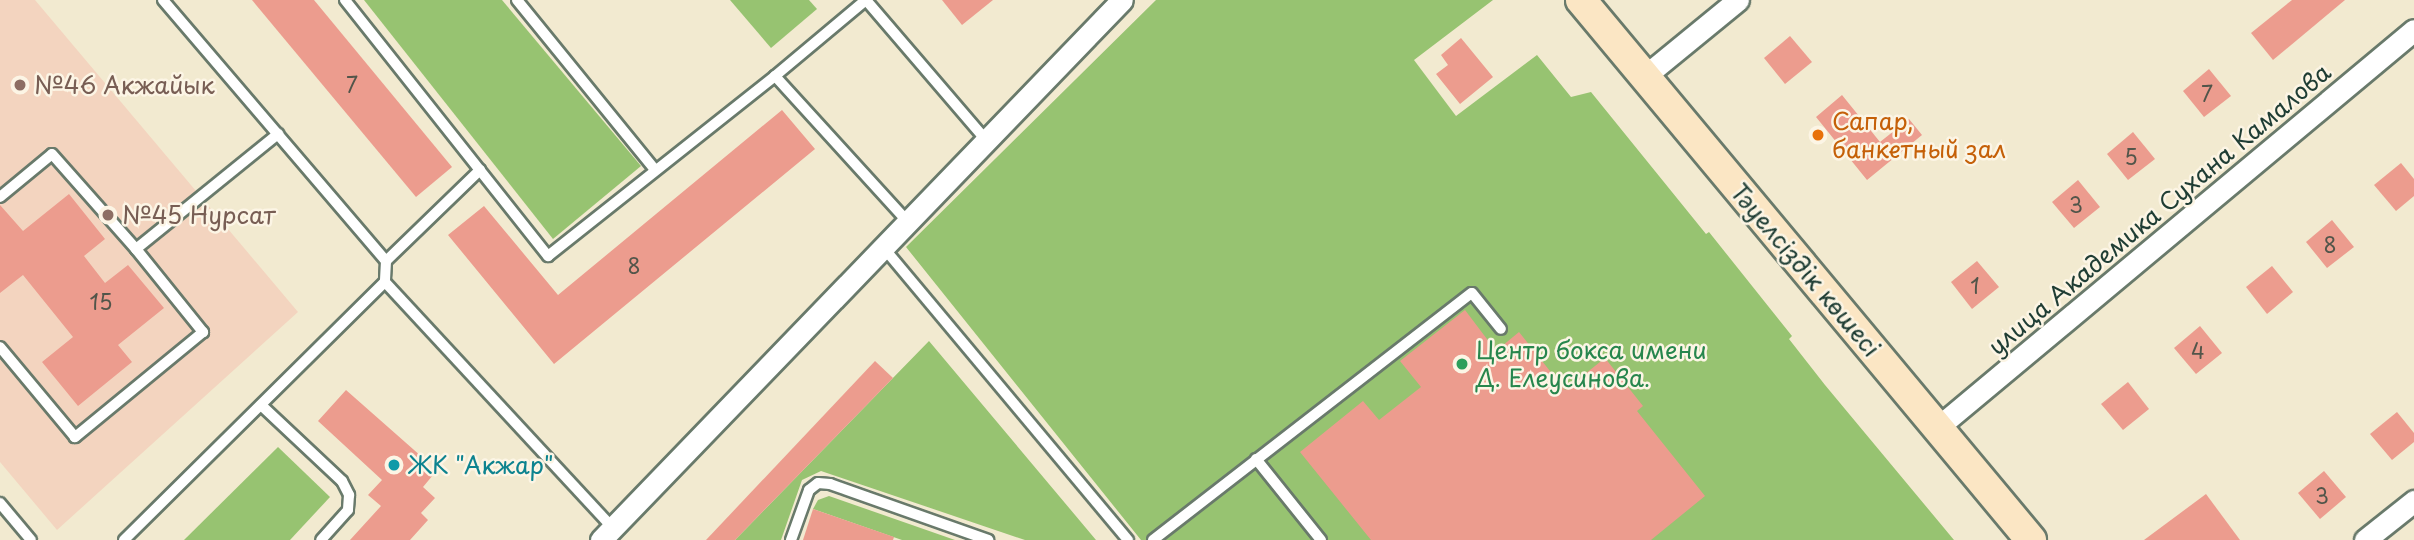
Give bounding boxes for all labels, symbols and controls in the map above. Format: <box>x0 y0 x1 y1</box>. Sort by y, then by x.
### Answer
street label: улица Академика Сухана Камалова <box>1980 56 2338 362</box>
place label: №46 Акжайык <box>34 71 216 99</box>
house number: 7 <box>346 71 358 97</box>
marker: №46 Акжайык <box>12 77 28 93</box>
house number: 7 <box>2201 80 2213 106</box>
place label: Сапар, банкетный зал <box>1832 107 2008 163</box>
marker: Сапар, банкетный зал <box>1810 127 1826 143</box>
house number: 5 <box>2124 143 2138 169</box>
street label: Тәуелсіздік көшесі <box>1725 177 1887 363</box>
house number: 3 <box>2069 191 2083 217</box>
place label: №45 Нурсат <box>122 201 276 229</box>
marker: №45 Нурсат <box>100 207 116 223</box>
house number: 8 <box>2323 231 2337 257</box>
house number: 8 <box>627 252 641 278</box>
house number: 1 <box>1970 272 1980 298</box>
house number: 15 <box>90 288 112 314</box>
place label: Центр бокса имени Д. Елеусинова. <box>1476 336 1709 392</box>
house number: 4 <box>2191 337 2205 363</box>
marker: Центр бокса имени Д. Елеусинова. <box>1454 356 1470 372</box>
place label: ЖК "Акжар" <box>408 451 555 479</box>
marker: ЖК "Акжар" <box>386 457 402 473</box>
house number: 3 <box>2315 482 2329 508</box>

